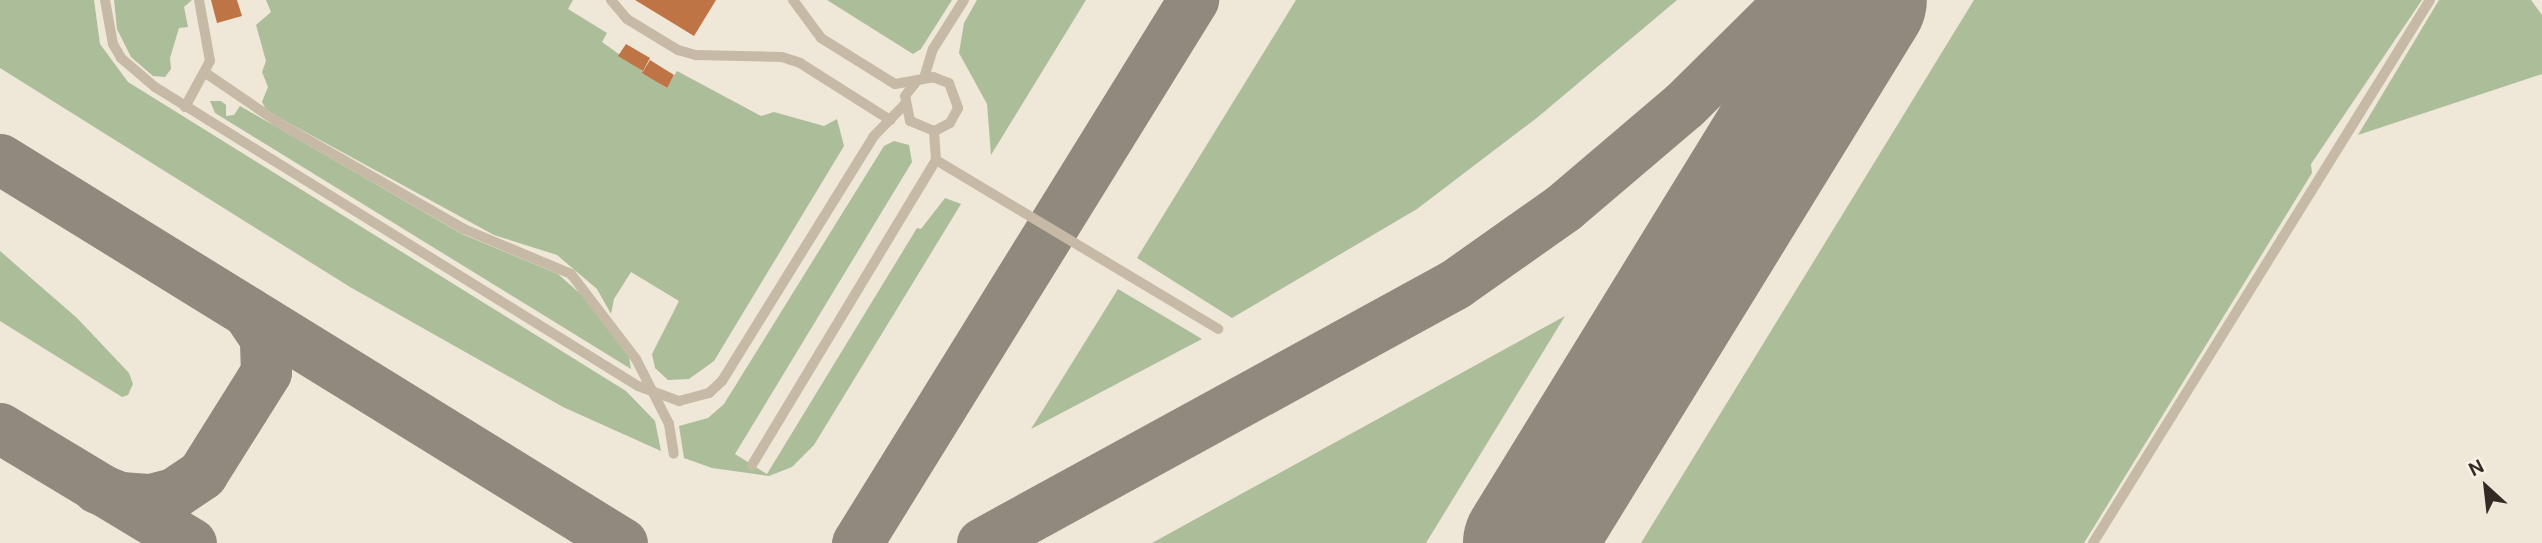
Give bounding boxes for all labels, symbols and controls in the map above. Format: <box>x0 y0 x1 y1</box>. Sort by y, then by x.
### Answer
north arrow <box>2451 452 2521 522</box>
text: N <box>2464 454 2488 482</box>

